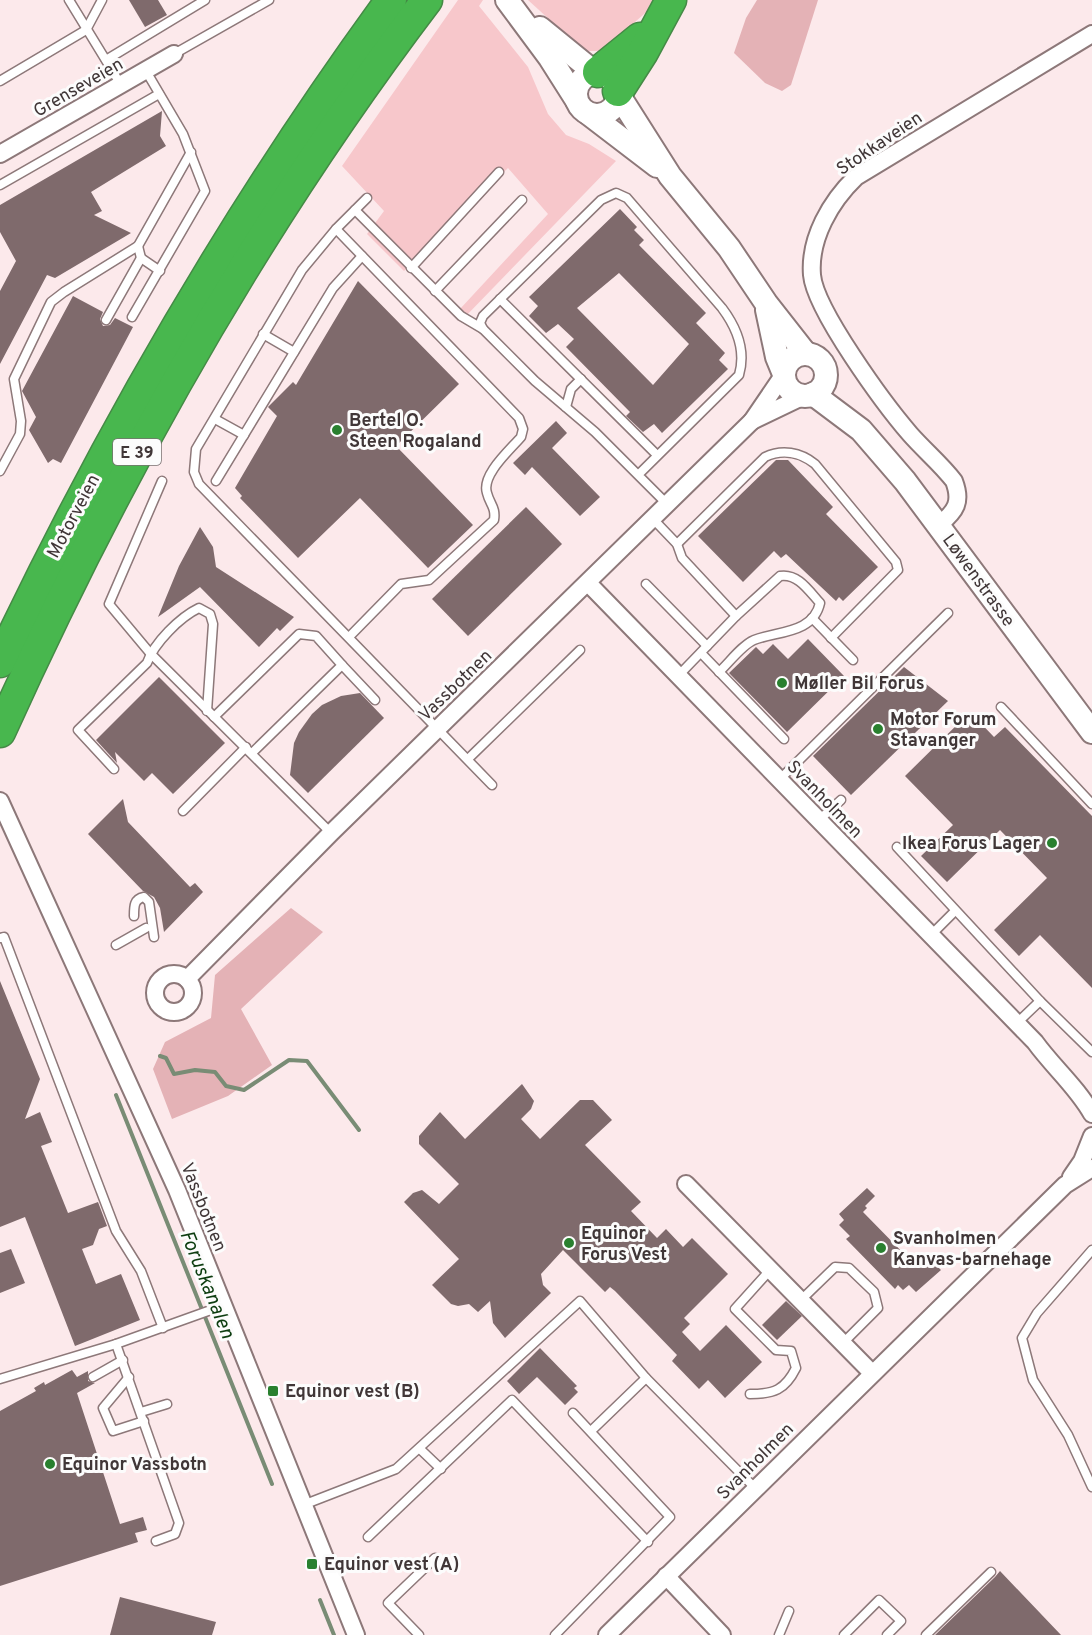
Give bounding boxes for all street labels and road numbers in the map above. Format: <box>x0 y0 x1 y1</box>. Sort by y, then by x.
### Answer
street label: Grenseveien <box>30 53 128 123</box>
street label: Stokkaveien <box>832 107 927 181</box>
road number: E 39 <box>113 439 161 465</box>
street label: Motorveien <box>43 471 106 562</box>
street label: Løwenstrasse <box>936 530 1019 632</box>
street label: Vassbotnen <box>414 645 498 727</box>
street label: Svanholmen <box>781 756 867 844</box>
street label: Vassbotnen <box>174 1160 231 1255</box>
street label: Svanholmen <box>713 1419 799 1505</box>

